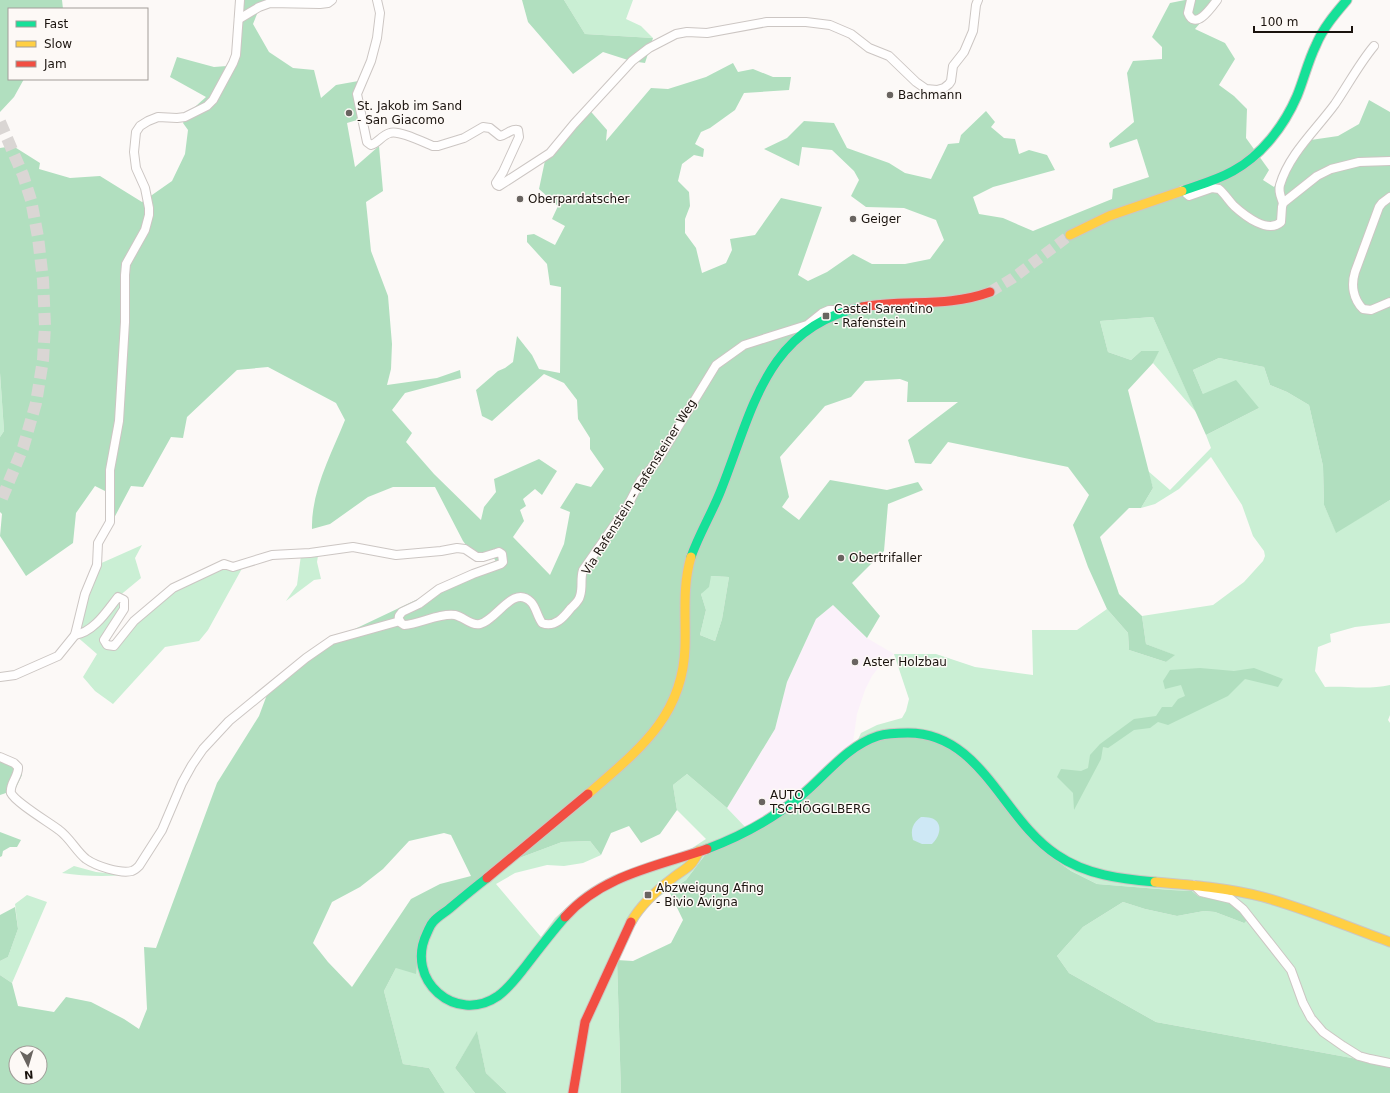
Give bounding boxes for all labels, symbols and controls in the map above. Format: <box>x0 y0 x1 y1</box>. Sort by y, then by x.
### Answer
legend <box>8 8 148 80</box>
scale bar <box>1254 8 1352 34</box>
text: 100 m <box>1260 15 1298 29</box>
text: Fast <box>44 17 68 31</box>
text: Slow <box>44 37 72 51</box>
text: Jam <box>43 57 67 71</box>
place label: Bachmann <box>898 88 962 102</box>
marker: Bachmann <box>885 90 895 100</box>
place label: St. Jakob im Sand - San Giacomo <box>357 99 462 127</box>
marker: St. Jakob im Sand - San Giacomo <box>344 108 354 118</box>
place label: Oberpardatscher <box>528 192 630 206</box>
marker: Oberpardatscher <box>515 194 525 204</box>
place label: Geiger <box>861 212 901 226</box>
marker: Geiger <box>848 214 858 224</box>
place label: Castel Sarentino - Rafenstein <box>834 302 933 330</box>
marker: Castel Sarentino - Rafenstein <box>821 311 831 321</box>
street label: Via Rafenstein - Rafensteiner Weg <box>579 397 699 577</box>
place label: Obertrifaller <box>849 551 922 565</box>
marker: Obertrifaller <box>836 553 846 563</box>
place label: Aster Holzbau <box>863 655 947 669</box>
marker: Aster Holzbau <box>850 657 860 667</box>
place label: AUTO TSCHÖGGLBERG <box>769 788 871 816</box>
marker: AUTO TSCHÖGGLBERG <box>757 797 767 807</box>
place label: Abzweigung Afing - Bivio Avigna <box>656 881 764 909</box>
marker: Abzweigung Afing - Bivio Avigna <box>643 890 653 900</box>
north arrow <box>8 1045 48 1085</box>
text: N <box>24 1068 34 1081</box>

